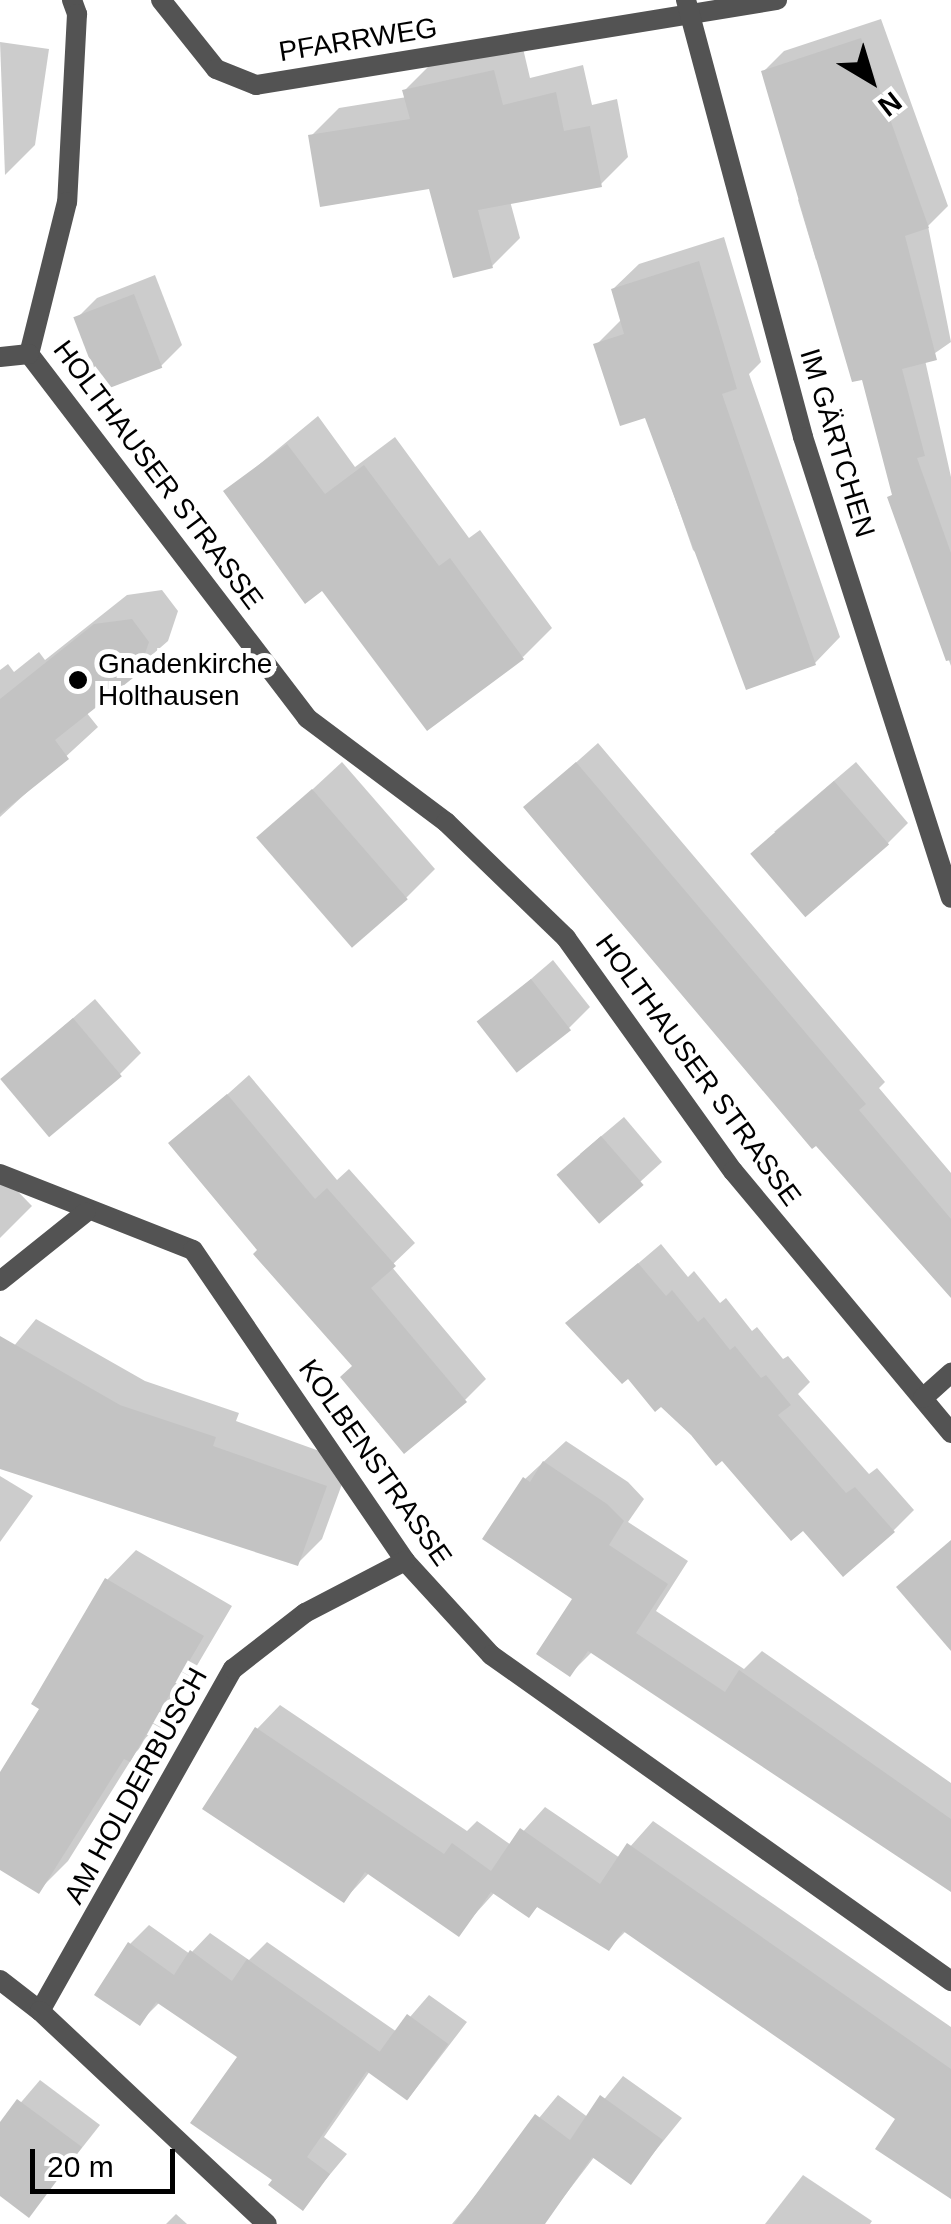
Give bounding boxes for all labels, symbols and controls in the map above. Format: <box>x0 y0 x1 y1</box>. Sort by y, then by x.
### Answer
street label: PFARRWEG <box>276 11 440 69</box>
north arrow <box>821 30 921 130</box>
text: N <box>872 86 907 122</box>
street label: HOLTHAUSER STRASSE <box>46 334 270 616</box>
street label: IM GÄRTCHEN <box>792 345 882 541</box>
place label: Gnadenkirche Holthausen <box>98 647 272 713</box>
marker: Gnadenkirche Holthausen <box>67 669 89 691</box>
street label: HOLTHAUSER STRASSE <box>588 928 808 1212</box>
street label: KOLBENSTRASSE <box>291 1353 459 1573</box>
street label: AM HOLDERBUSCH <box>57 1662 215 1910</box>
scale bar <box>35 2129 180 2191</box>
text: 20 m <box>47 2150 114 2183</box>

